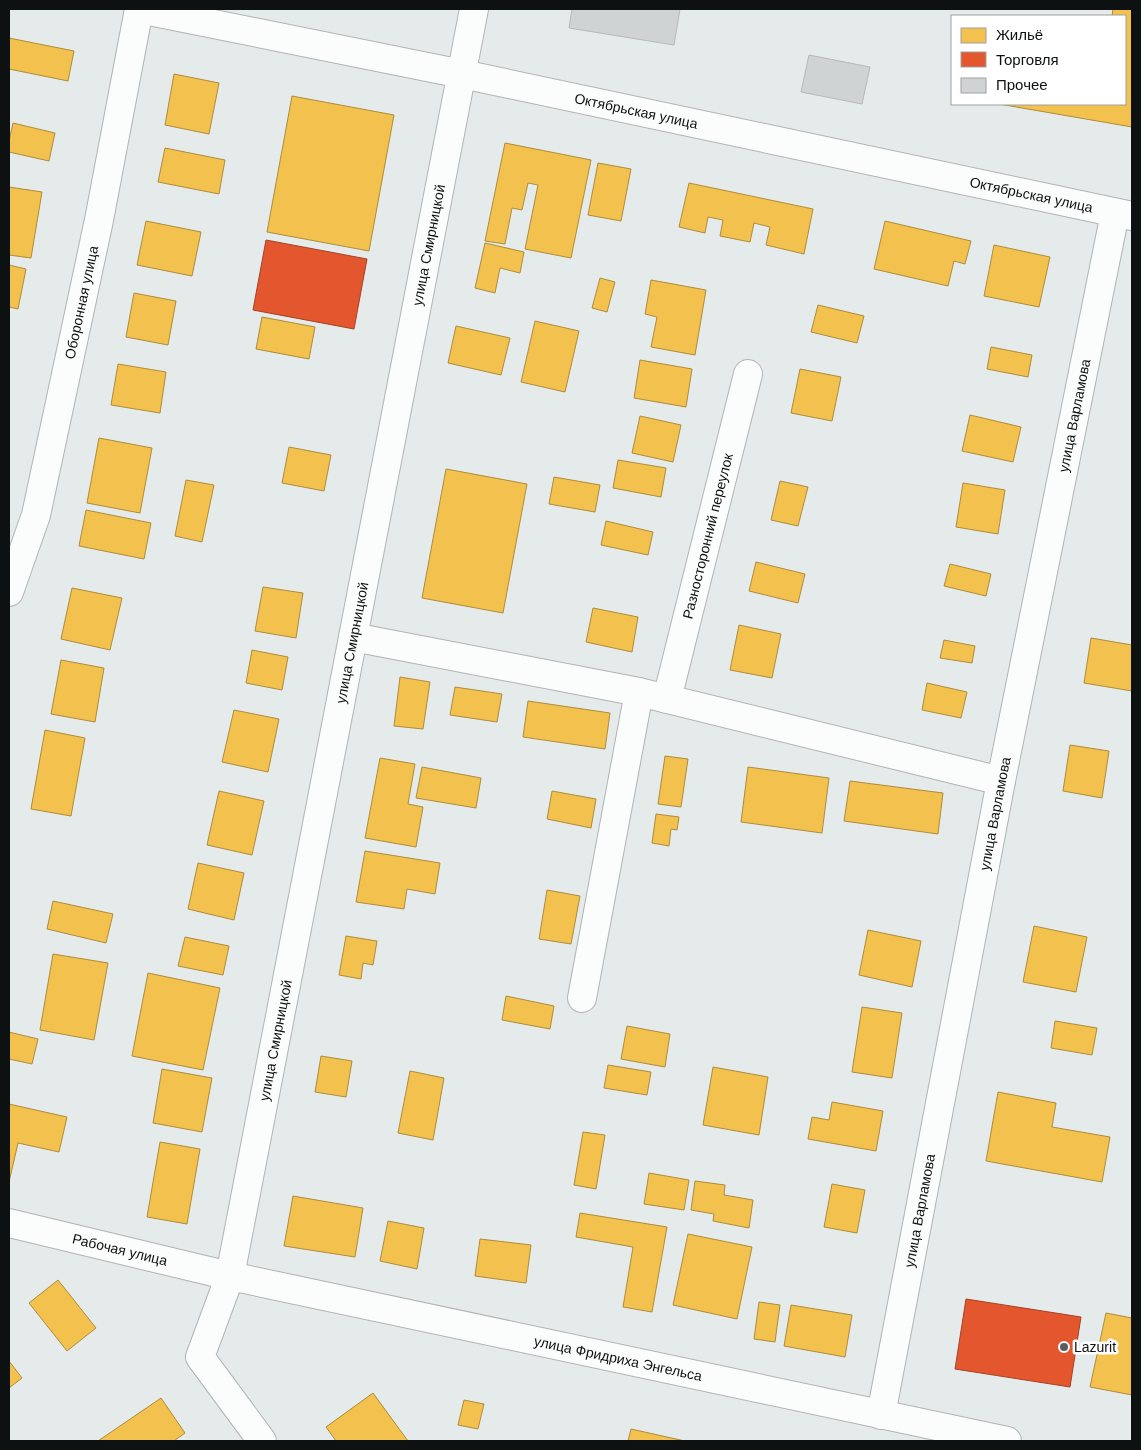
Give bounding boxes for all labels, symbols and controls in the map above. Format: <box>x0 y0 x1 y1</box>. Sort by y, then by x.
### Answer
legend <box>951 15 1126 105</box>
text: Жильё <box>996 26 1043 43</box>
text: Торговля <box>996 51 1059 68</box>
text: Прочее <box>996 76 1048 93</box>
street label: Октябрьская улица <box>573 90 699 132</box>
street label: Октябрьская улица <box>968 174 1095 216</box>
street label: улица Смирницкой <box>409 183 448 307</box>
street label: Оборонная улица <box>62 244 101 361</box>
street label: улица Варламова <box>1055 357 1094 474</box>
street label: Разносторонний переулок <box>679 451 736 620</box>
street label: улица Смирницкой <box>332 581 371 705</box>
street label: улица Варламова <box>976 755 1014 872</box>
street label: улица Смирницкой <box>256 978 295 1102</box>
street label: улица Варламова <box>901 1152 938 1269</box>
street label: Рабочая улица <box>71 1230 169 1269</box>
street label: улица Фридриха Энгельса <box>533 1333 704 1384</box>
place label: Lazurit <box>1074 1339 1116 1355</box>
marker: Lazurit <box>1058 1341 1070 1353</box>

